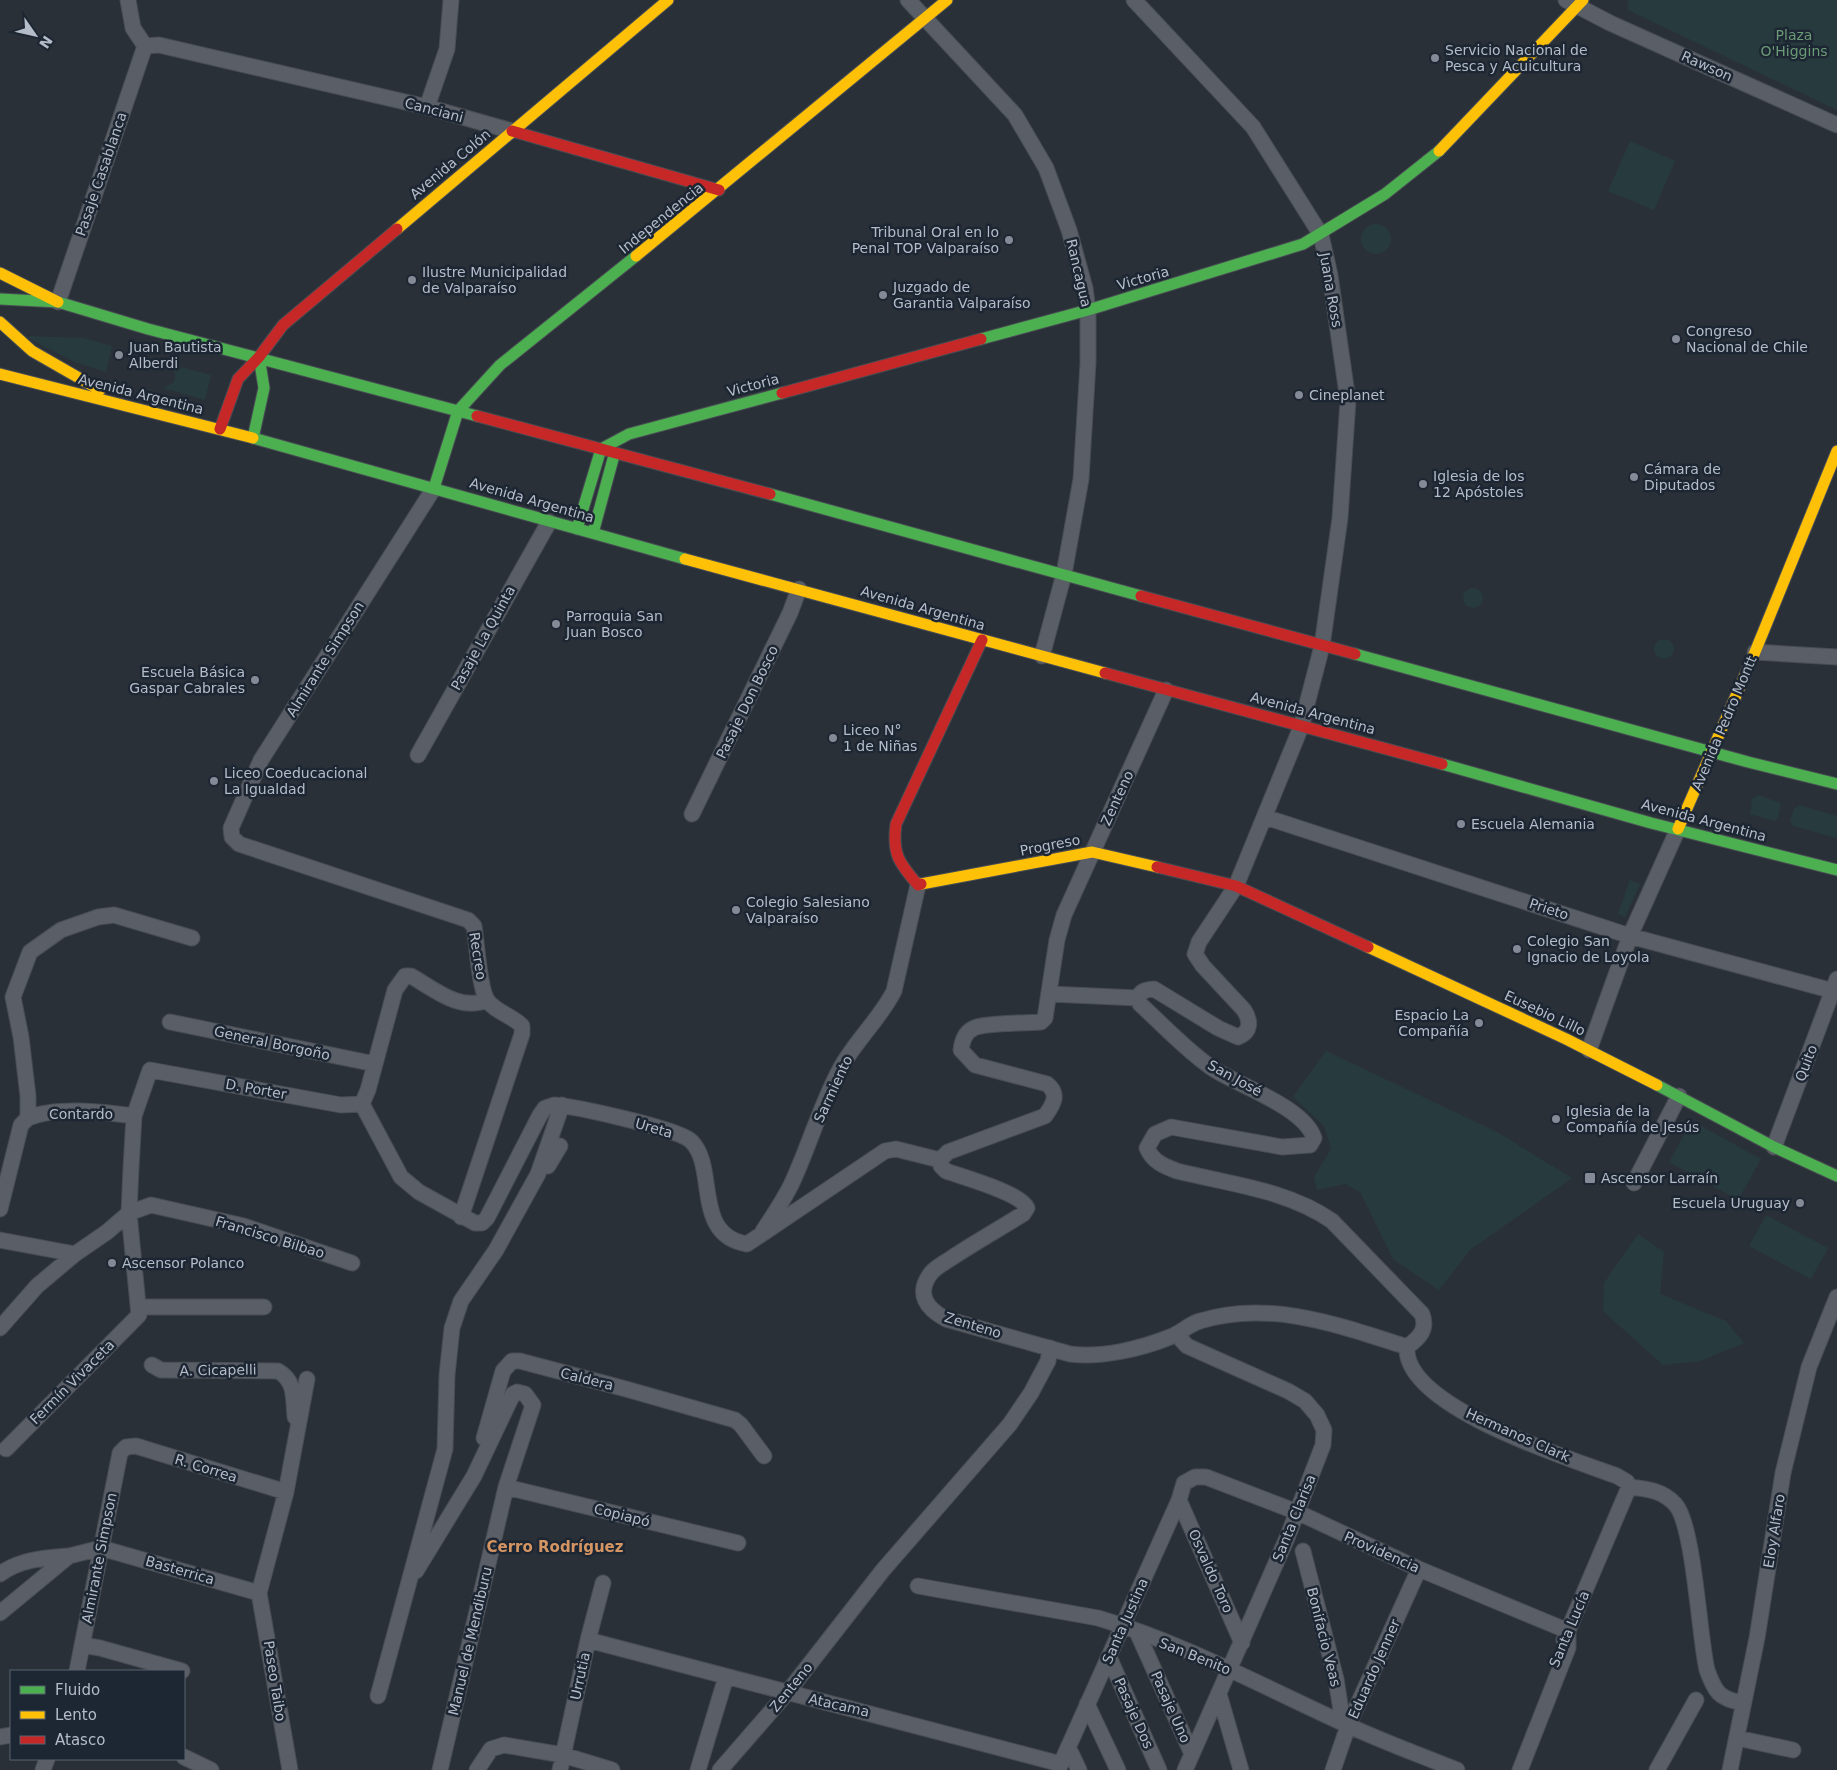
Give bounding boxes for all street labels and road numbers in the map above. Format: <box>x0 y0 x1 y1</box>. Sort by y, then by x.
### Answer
street label: Rawson <box>1679 48 1735 84</box>
street label: Canciani <box>403 94 465 126</box>
street label: Pasaje Casablanca <box>72 110 130 238</box>
street label: Avenida Colón <box>407 126 493 202</box>
street label: Independencia <box>616 179 706 257</box>
street label: Rancagua <box>1063 237 1095 309</box>
street label: Juana Ross <box>1316 250 1345 329</box>
street label: Victoria <box>1115 263 1171 293</box>
street label: Victoria <box>725 370 781 400</box>
street label: Avenida Argentina <box>77 371 205 417</box>
street label: Avenida Argentina <box>468 475 596 525</box>
street label: Pasaje La Quinta <box>448 583 518 693</box>
street label: Avenida Argentina <box>859 583 987 633</box>
street label: Almirante Simpson <box>283 598 367 720</box>
street label: Pasaje Don Bosco <box>713 643 781 761</box>
street label: Avenida Pedro Montt <box>1688 653 1760 793</box>
street label: Avenida Argentina <box>1249 689 1377 737</box>
street label: Zenteno <box>1097 768 1137 828</box>
street label: Avenida Argentina <box>1640 796 1768 844</box>
street label: Progreso <box>1019 831 1081 859</box>
street label: Prieto <box>1527 895 1571 923</box>
street label: Recreo <box>466 931 490 981</box>
street label: Eusebio Lillo <box>1502 987 1588 1039</box>
street label: General Borgoño <box>213 1023 331 1063</box>
street label: Quito <box>1792 1042 1820 1084</box>
street label: Sarmiento <box>811 1053 855 1125</box>
street label: San José <box>1205 1057 1265 1099</box>
street label: D. Porter <box>224 1076 288 1102</box>
street label: Contardo <box>49 1106 113 1122</box>
street label: Ureta <box>633 1115 675 1141</box>
street label: Francisco Bilbao <box>214 1213 326 1261</box>
street label: Zenteno <box>943 1309 1003 1341</box>
street label: Fermín Vivaceta <box>27 1337 117 1427</box>
street label: A. Cicapelli <box>179 1361 257 1379</box>
street label: Caldera <box>559 1365 615 1393</box>
street label: Hermanos Clark <box>1464 1405 1573 1465</box>
street label: R. Correa <box>173 1451 239 1485</box>
street label: Santa Clarisa <box>1269 1472 1319 1564</box>
street label: Almirante Simpson <box>78 1491 120 1625</box>
street label: Eloy Alfaro <box>1760 1493 1788 1569</box>
street label: Copiapó <box>592 1500 652 1530</box>
street label: Osvaldo Toro <box>1185 1527 1237 1615</box>
street label: Providencia <box>1342 1528 1422 1576</box>
street label: Basterrica <box>144 1553 216 1587</box>
street label: Manuel de Mendiburu <box>445 1565 495 1717</box>
street label: Santa Justina <box>1099 1576 1151 1666</box>
street label: Bonifacio Veas <box>1304 1586 1344 1688</box>
street label: Santa Lucía <box>1546 1588 1592 1670</box>
street label: Eduardo Jenner <box>1345 1616 1403 1721</box>
street label: San Benito <box>1157 1634 1233 1678</box>
street label: Paseo Taibo <box>261 1640 289 1722</box>
street label: Urrutia <box>567 1651 593 1701</box>
street label: Zenteno <box>766 1659 816 1715</box>
street label: Pasaje Uno <box>1148 1669 1194 1745</box>
street label: Pasaje Dos <box>1111 1675 1157 1751</box>
street label: Atacama <box>807 1690 871 1720</box>

